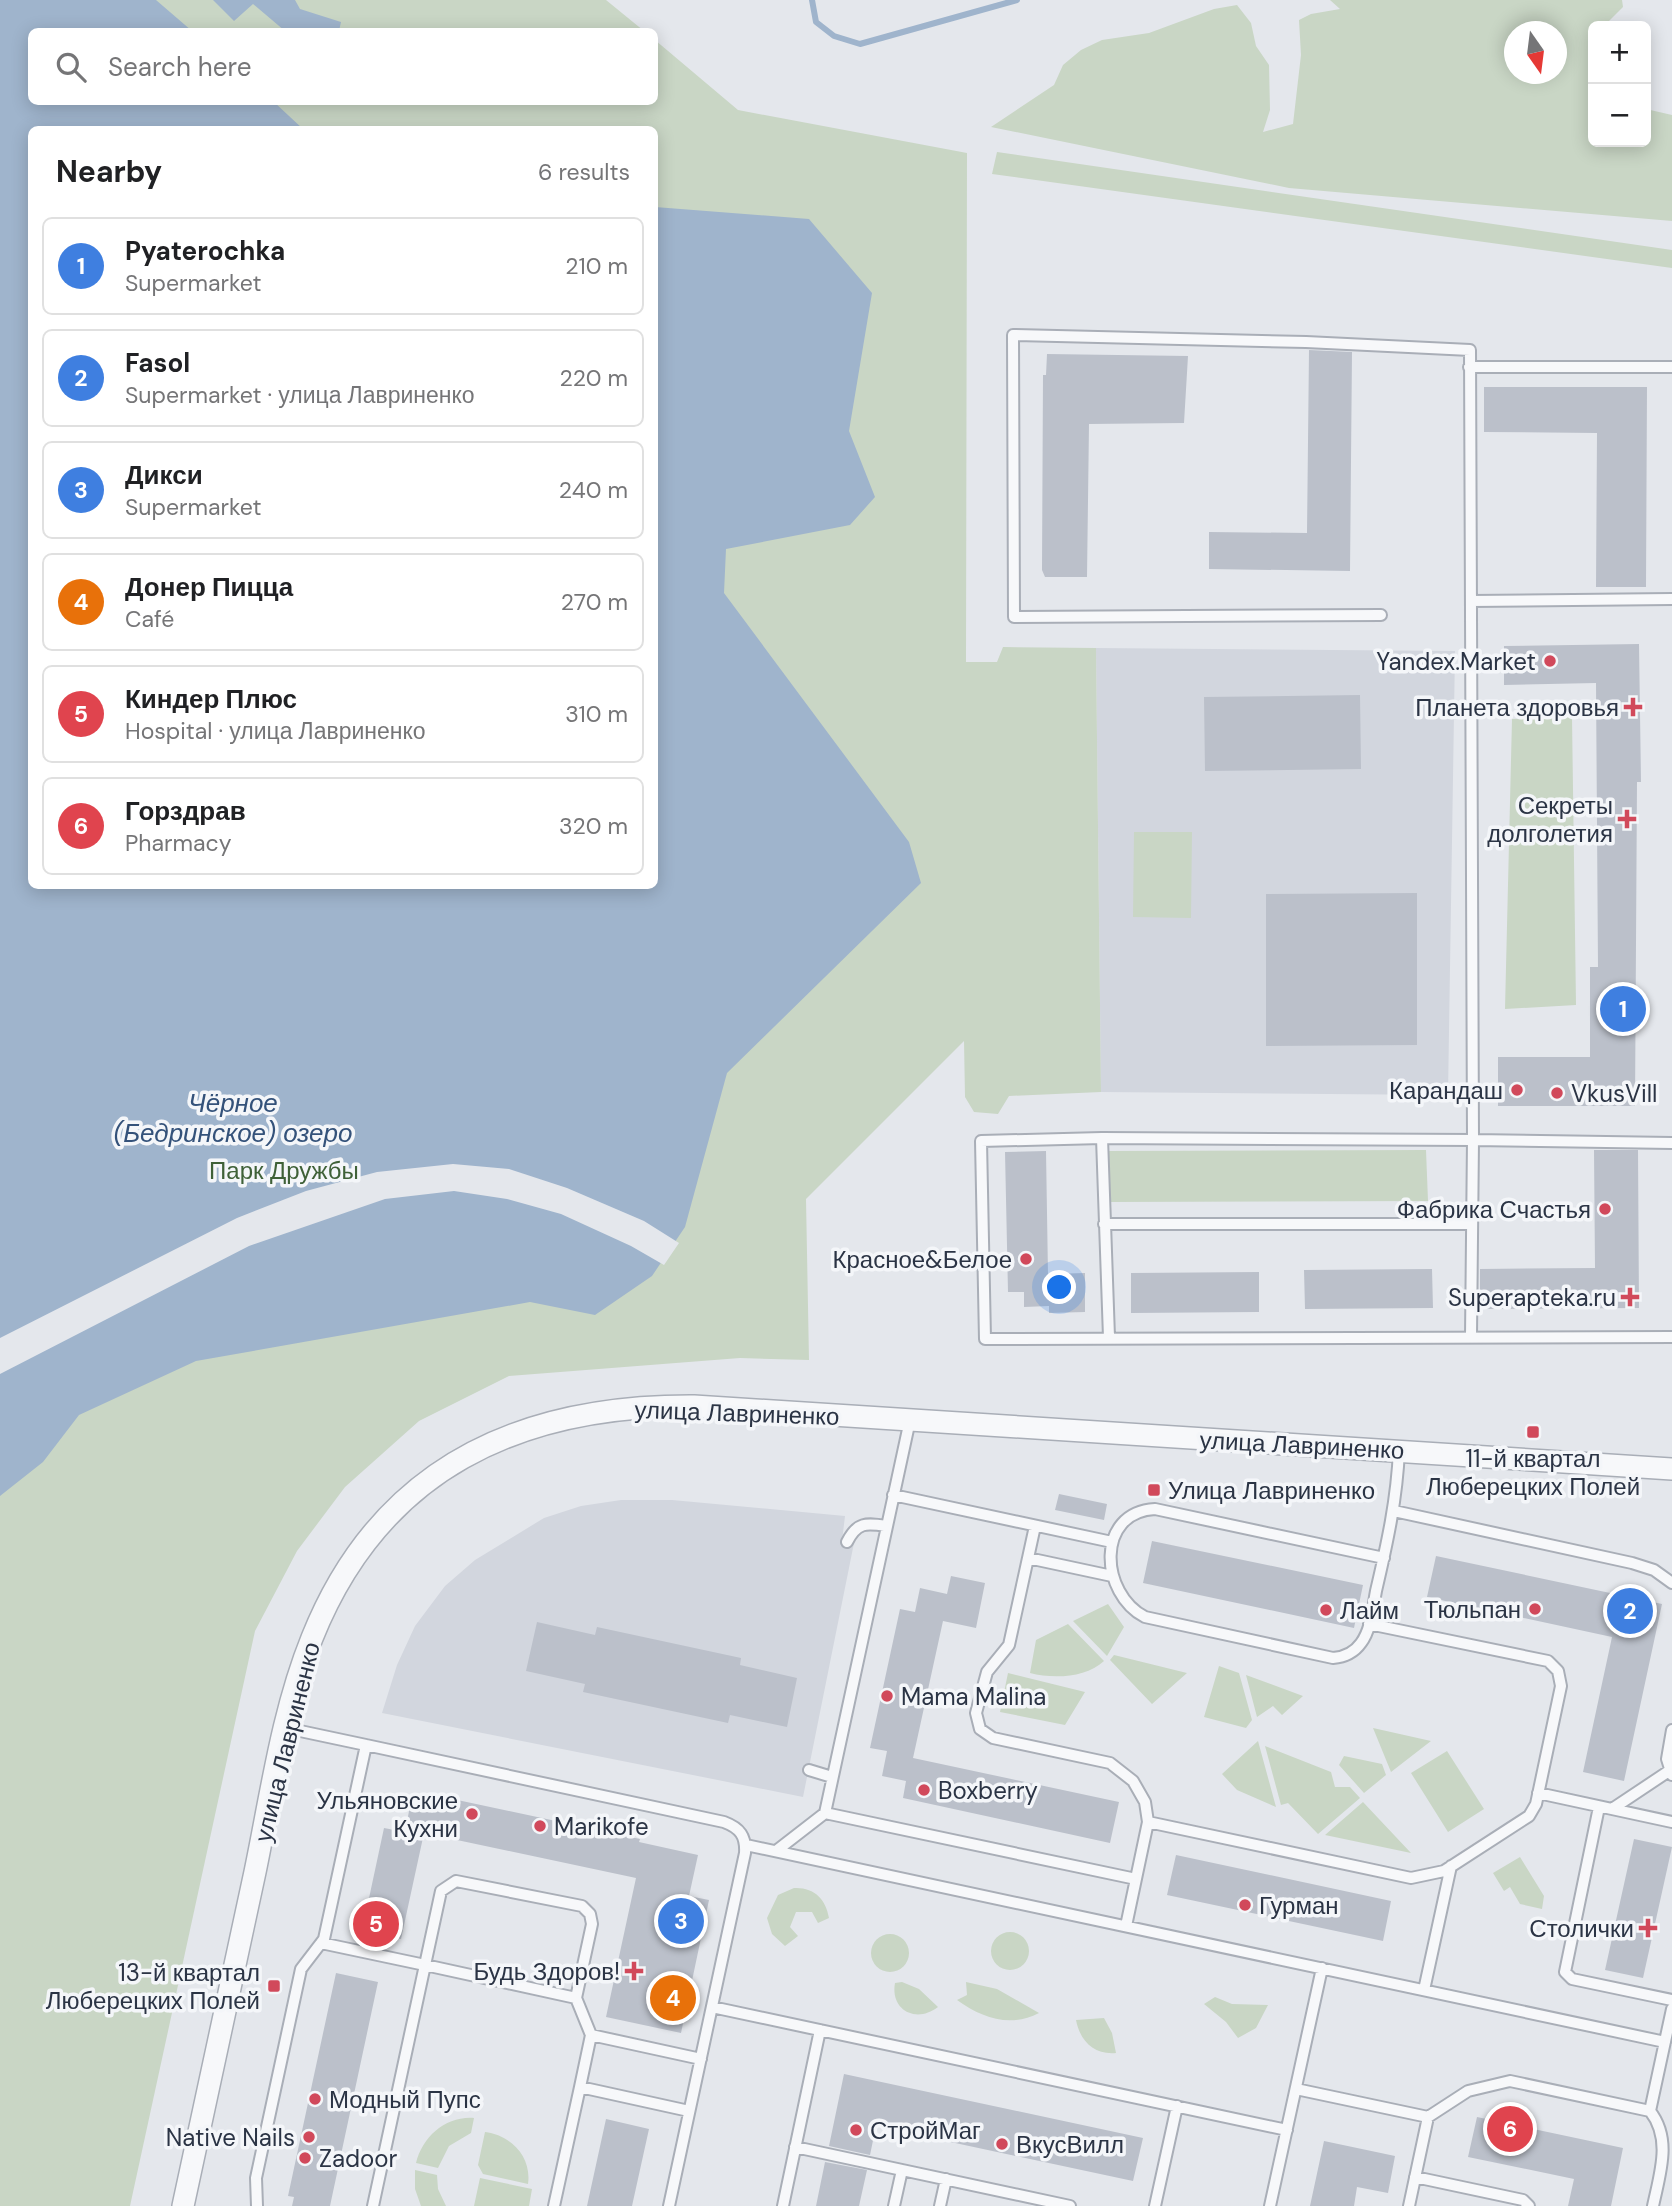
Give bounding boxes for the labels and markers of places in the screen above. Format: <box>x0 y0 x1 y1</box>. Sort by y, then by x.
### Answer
place label: Yandex.Market <box>1376 646 1536 677</box>
marker: Yandex.Market <box>1542 653 1558 669</box>
place label: Планета здоровья <box>1415 692 1619 723</box>
marker: Планета здоровья <box>1625 699 1641 715</box>
place label: Секреты долголетия <box>1487 790 1613 849</box>
marker: Секреты долголетия <box>1619 811 1635 827</box>
pin: 1 <box>1600 983 1646 1035</box>
place label: Карандаш <box>1389 1075 1503 1106</box>
place label: VkusVill <box>1571 1078 1657 1109</box>
marker: Карандаш <box>1509 1082 1525 1098</box>
marker: VkusVill <box>1549 1085 1565 1101</box>
place label: Фабрика Счастья <box>1397 1194 1591 1225</box>
marker: Фабрика Счастья <box>1597 1201 1613 1217</box>
place label: Красное&Белое <box>832 1244 1012 1275</box>
marker: Красное&Белое <box>1018 1251 1034 1267</box>
place label: Superapteka.ru <box>1448 1282 1616 1313</box>
marker: Superapteka.ru <box>1622 1289 1638 1305</box>
marker: 11-й квартал Люберецких Полей <box>1525 1424 1541 1440</box>
place label: 11-й квартал Люберецких Полей <box>1426 1443 1640 1502</box>
place label: Улица Лавриненко <box>1168 1475 1375 1506</box>
marker: Улица Лавриненко <box>1146 1482 1162 1498</box>
pin: 2 <box>1607 1585 1653 1637</box>
place label: Тюльпан <box>1424 1594 1521 1625</box>
place label: Лайм <box>1340 1595 1399 1626</box>
marker: Тюльпан <box>1527 1601 1543 1617</box>
marker: Лайм <box>1318 1602 1334 1618</box>
place label: Mama Malina <box>901 1681 1046 1712</box>
marker: Mama Malina <box>879 1688 895 1704</box>
place label: Boxberry <box>938 1775 1038 1806</box>
marker: Boxberry <box>916 1782 932 1798</box>
place label: Ульяновские Кухни <box>317 1785 458 1844</box>
marker: Ульяновские Кухни <box>464 1806 480 1822</box>
place label: Marikofe <box>554 1811 649 1842</box>
marker: Marikofe <box>532 1818 548 1834</box>
place label: Гурман <box>1259 1890 1339 1921</box>
pin: 3 <box>658 1895 704 1947</box>
marker: Гурман <box>1237 1897 1253 1913</box>
pin: 5 <box>353 1898 399 1950</box>
place label: Столички <box>1529 1913 1634 1944</box>
marker: Столички <box>1640 1920 1656 1936</box>
place label: Будь Здоров! <box>473 1956 620 1987</box>
place label: 13-й квартал Люберецких Полей <box>46 1957 260 2016</box>
marker: Будь Здоров! <box>626 1963 642 1979</box>
pin: 4 <box>650 1972 696 2024</box>
marker: 13-й квартал Люберецких Полей <box>266 1978 282 1994</box>
place label: Модный Пупс <box>329 2084 481 2115</box>
marker: Модный Пупс <box>307 2091 323 2107</box>
pin: 6 <box>1487 2103 1533 2155</box>
place label: СтройМаг <box>870 2115 981 2146</box>
place label: Native Nails <box>166 2122 295 2153</box>
marker: СтройМаг <box>848 2122 864 2138</box>
marker: Native Nails <box>301 2129 317 2145</box>
place label: ВкусВилл <box>1016 2129 1124 2160</box>
marker: ВкусВилл <box>994 2136 1010 2152</box>
place label: Zadoor <box>319 2143 398 2174</box>
marker: Zadoor <box>297 2150 313 2166</box>

